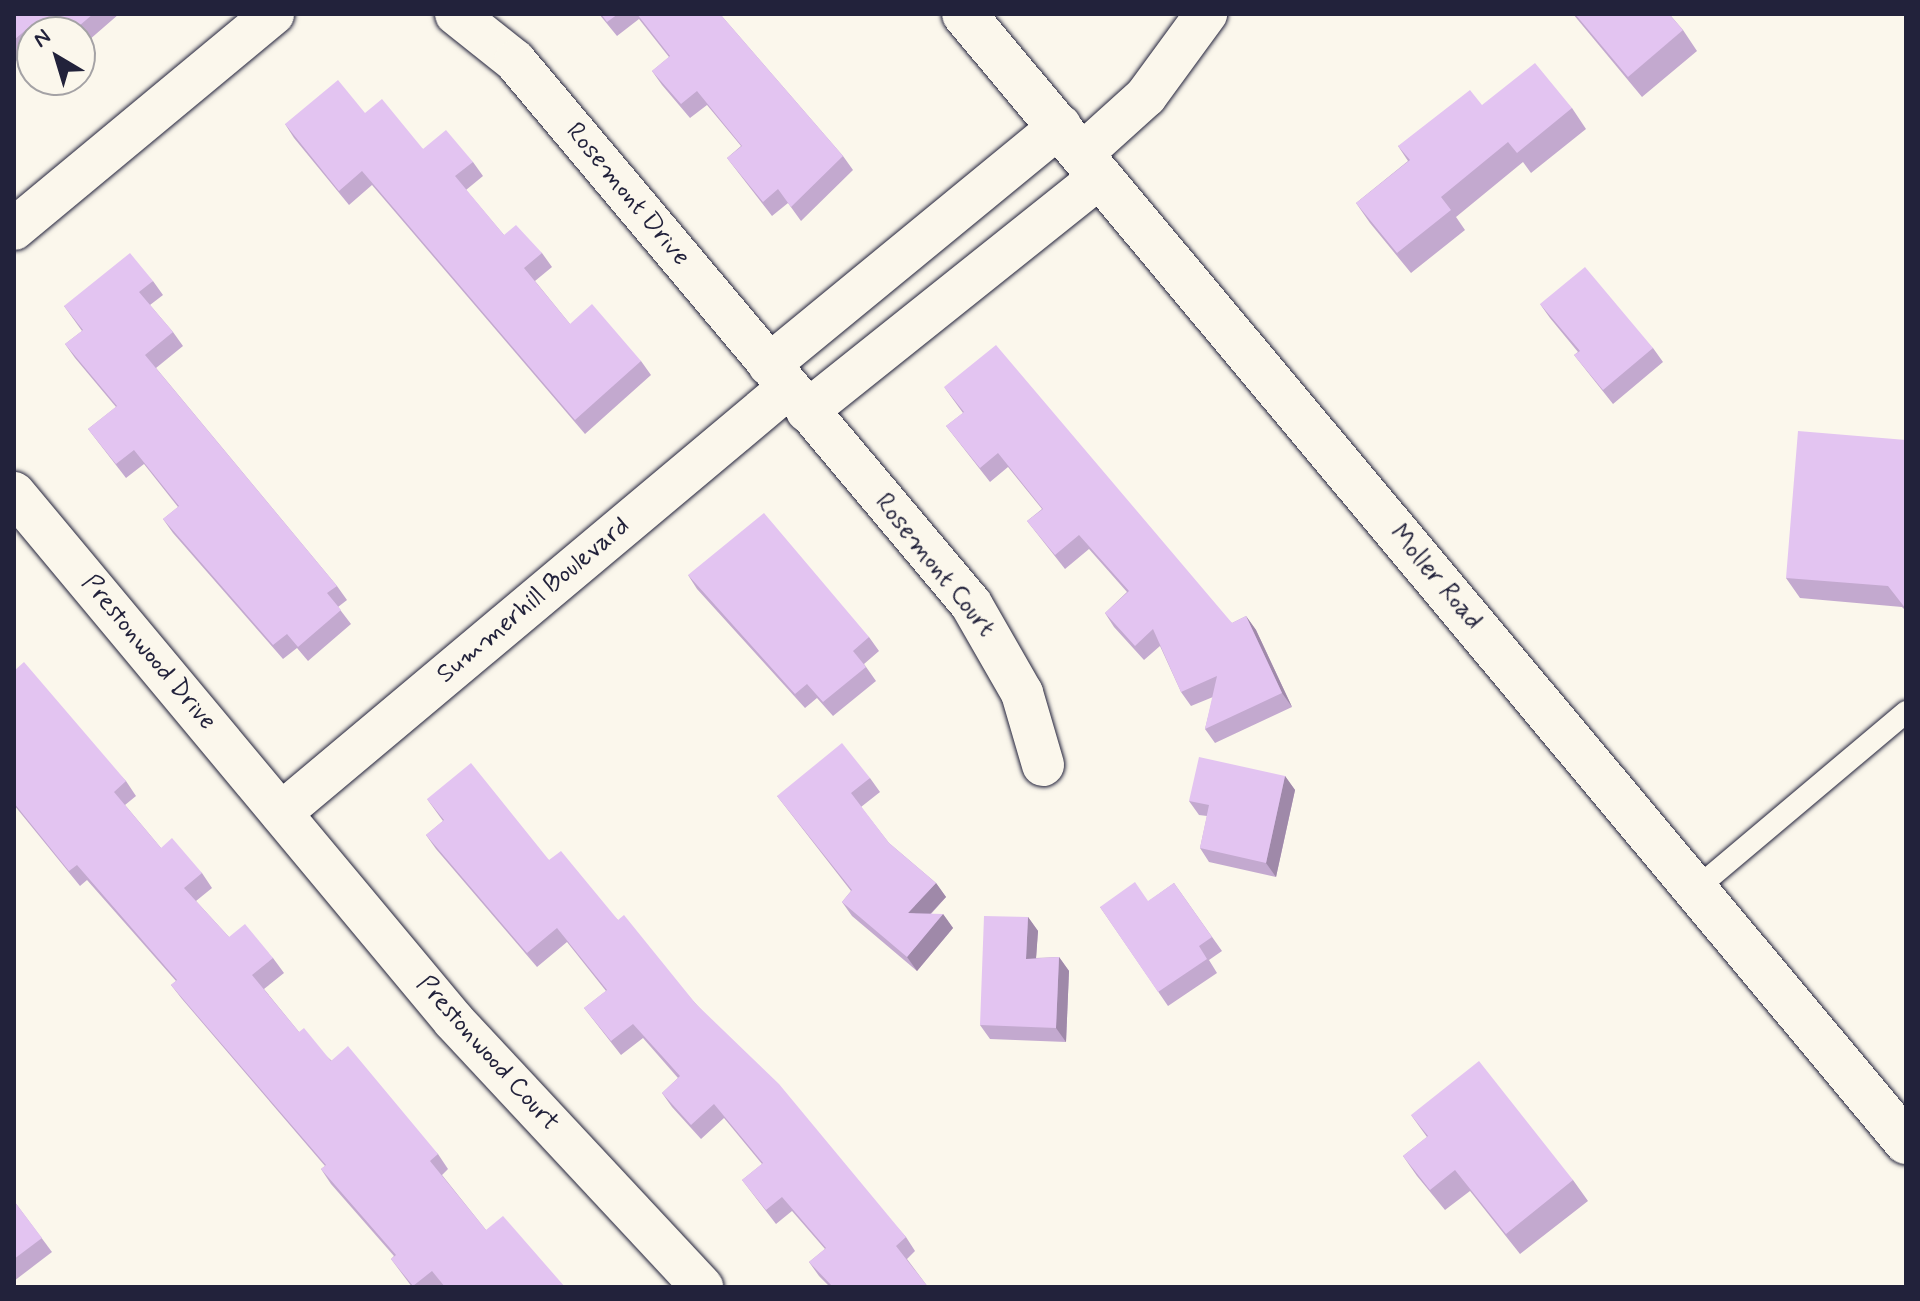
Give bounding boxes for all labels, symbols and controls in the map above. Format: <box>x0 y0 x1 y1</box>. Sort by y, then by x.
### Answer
north arrow <box>16 16 96 96</box>
text: N <box>28 23 57 54</box>
street label: Rosemont Drive <box>559 118 695 272</box>
street label: Rosemont Court <box>865 486 1003 646</box>
street label: Summerhill Boulevard <box>431 511 637 691</box>
street label: Moller Road <box>1382 519 1488 637</box>
street label: Prestonwood Drive <box>74 569 222 737</box>
street label: Prestonwood Court <box>409 970 565 1138</box>

